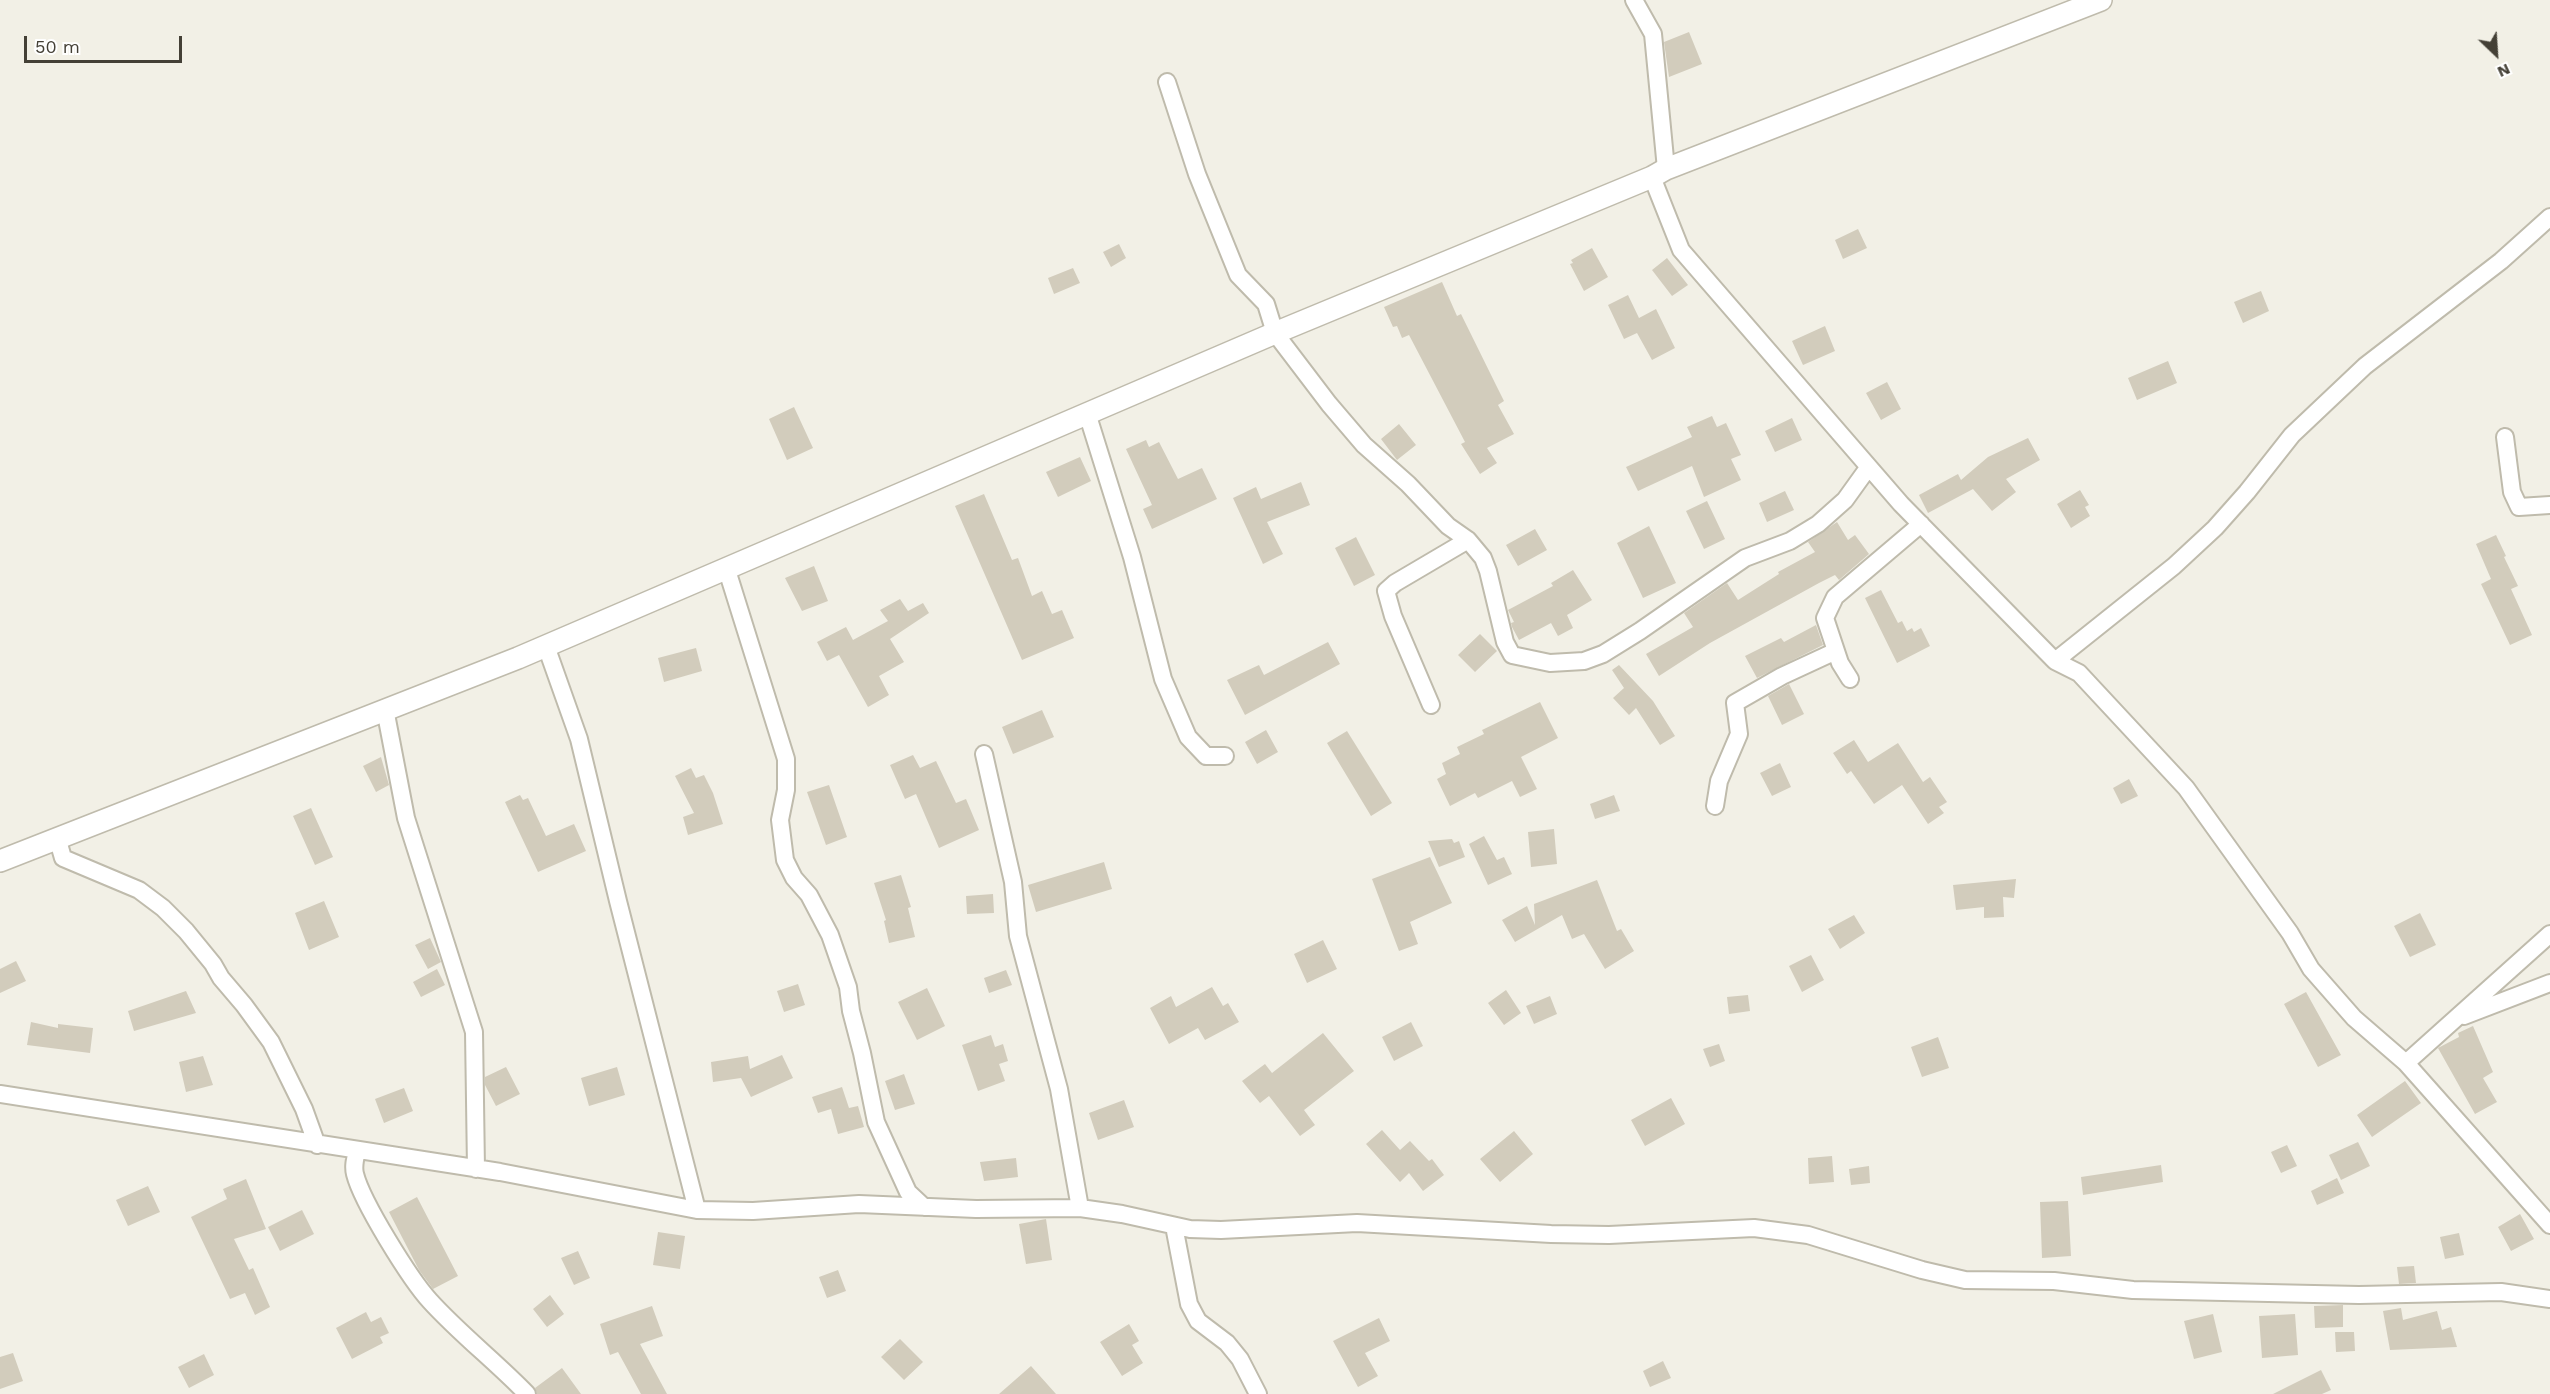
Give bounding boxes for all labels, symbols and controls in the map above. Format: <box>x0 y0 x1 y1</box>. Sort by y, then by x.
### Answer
scale bar <box>27 24 184 62</box>
north arrow <box>2466 24 2526 84</box>
text: 50 m <box>35 36 80 57</box>
text: N <box>2494 60 2513 82</box>

